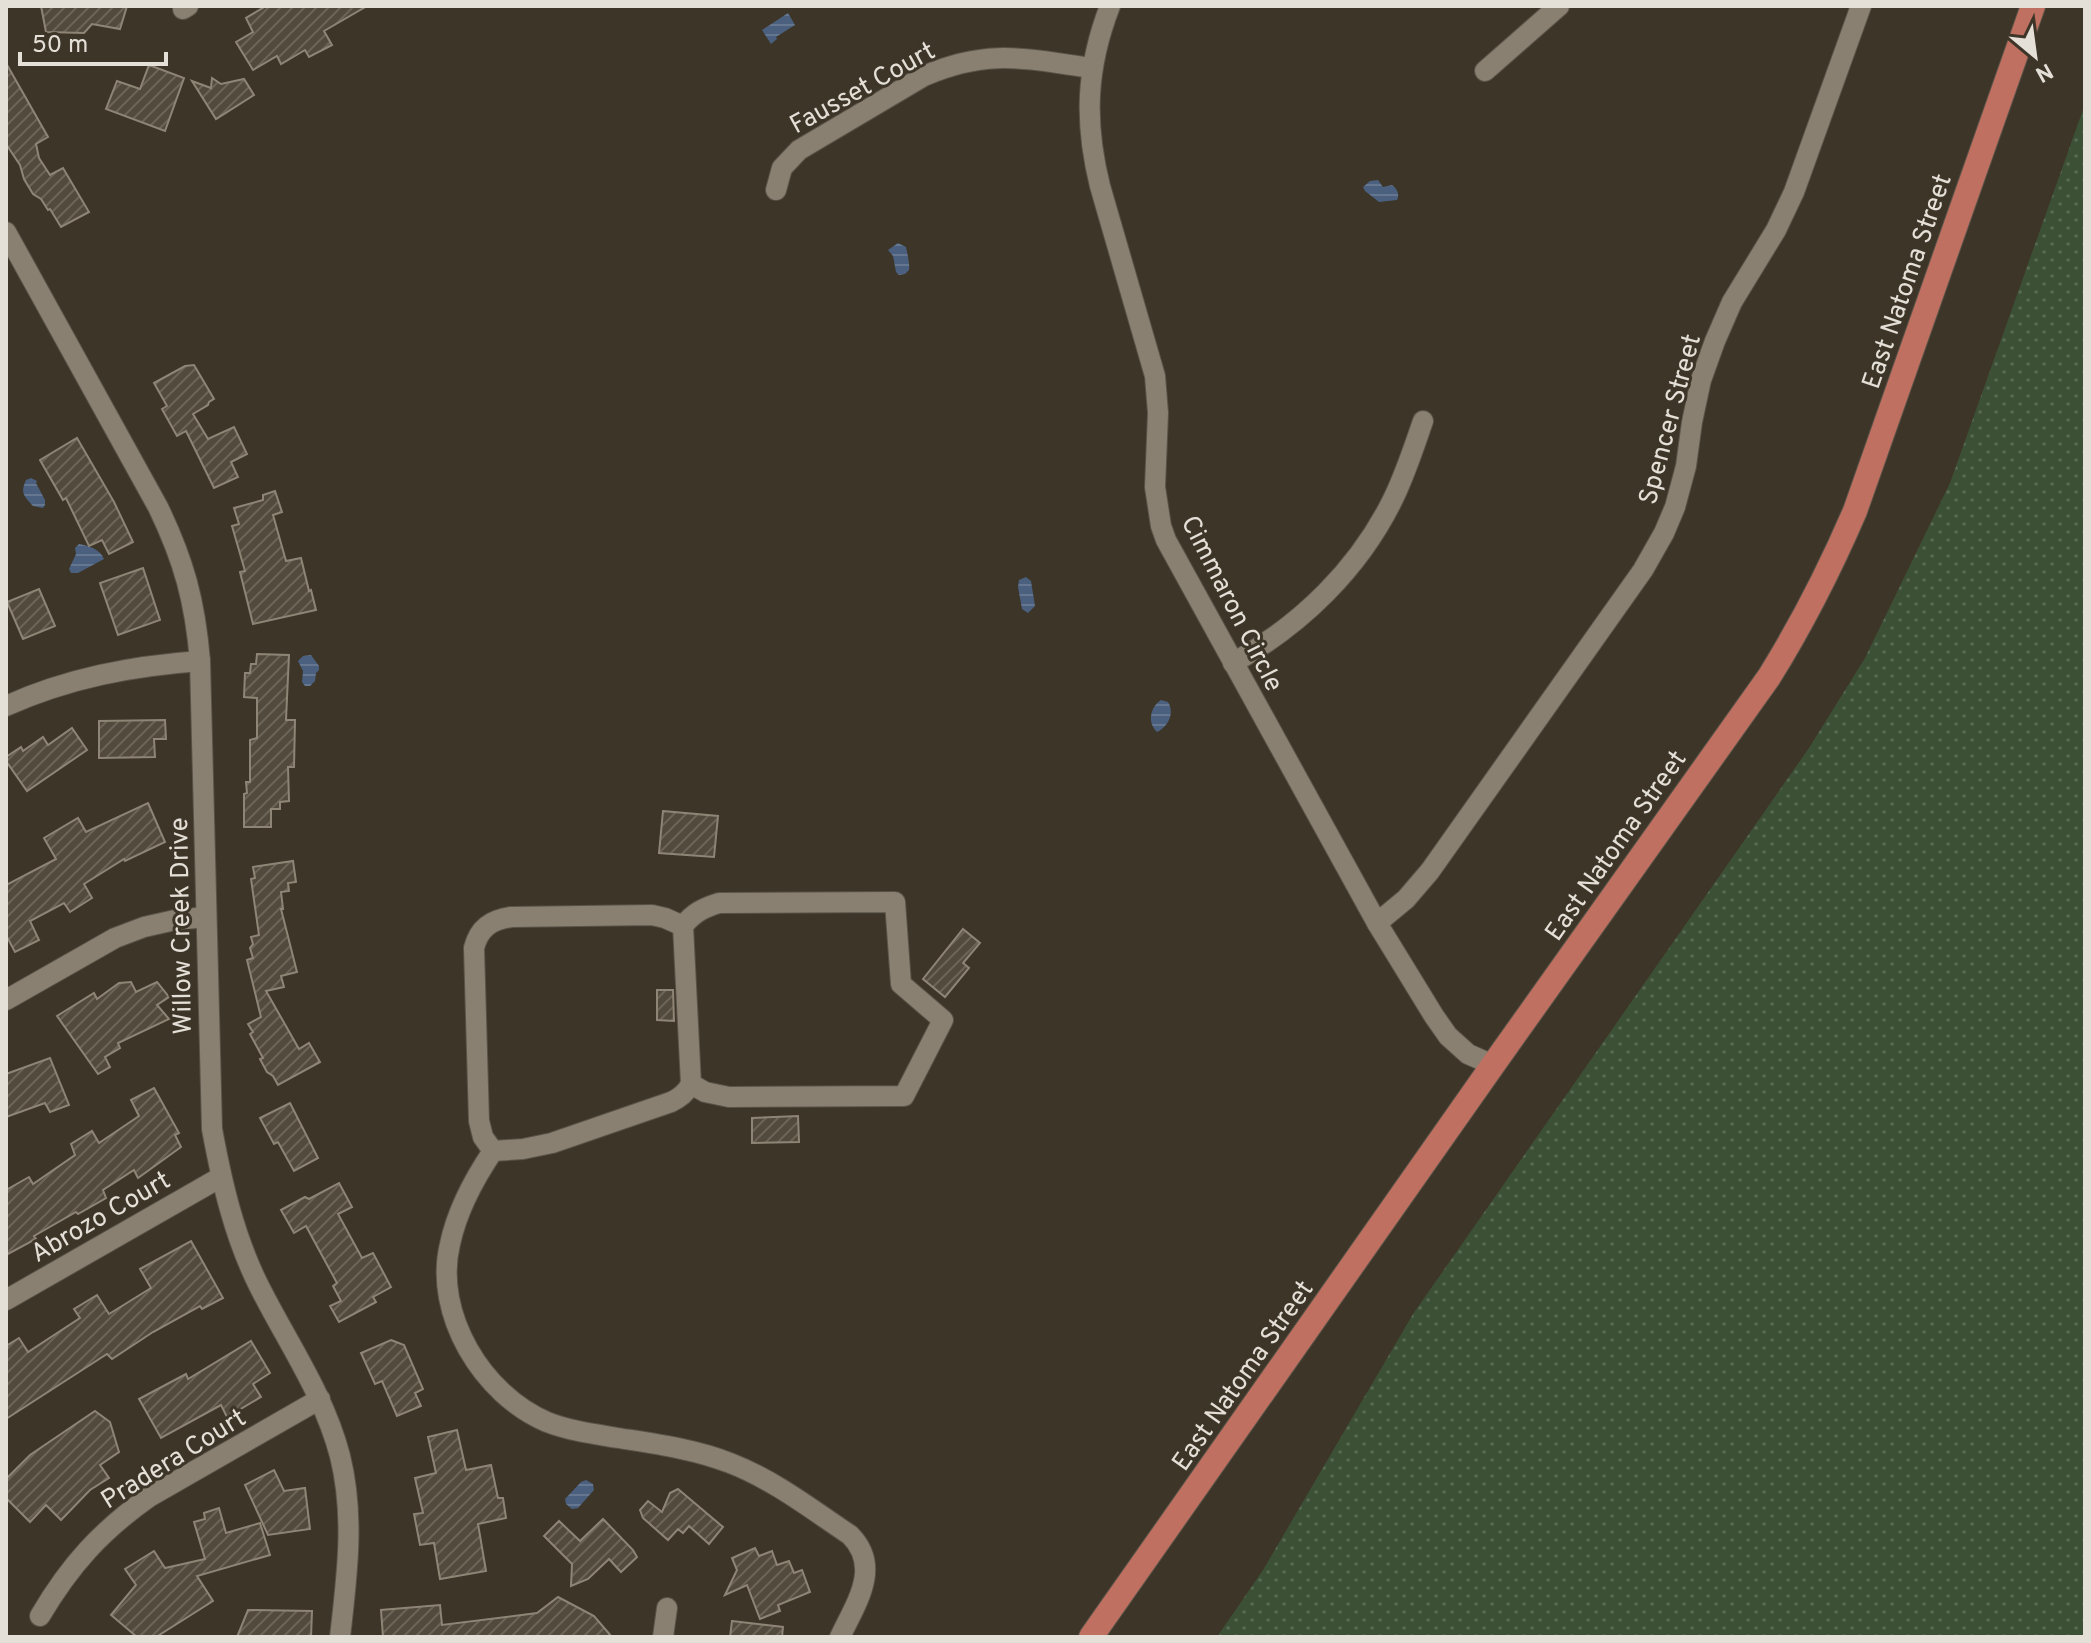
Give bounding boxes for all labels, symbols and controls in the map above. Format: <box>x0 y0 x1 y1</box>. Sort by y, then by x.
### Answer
scale bar <box>20 16 166 66</box>
north arrow <box>1995 16 2075 96</box>
text: 50 m <box>32 31 88 61</box>
street label: Fausset Court <box>785 36 942 143</box>
text: N <box>2030 56 2057 87</box>
street label: East Natoma Street <box>1856 170 1961 394</box>
street label: Spencer Street <box>1633 331 1710 509</box>
street label: Cimmaron Circle <box>1172 511 1289 698</box>
street label: East Natoma Street <box>1539 745 1695 948</box>
street label: Willow Creek Drive <box>164 817 201 1035</box>
street label: Abrozo Court <box>25 1165 177 1271</box>
street label: East Natoma Street <box>1166 1275 1322 1478</box>
street label: Pradera Court <box>96 1402 253 1518</box>

